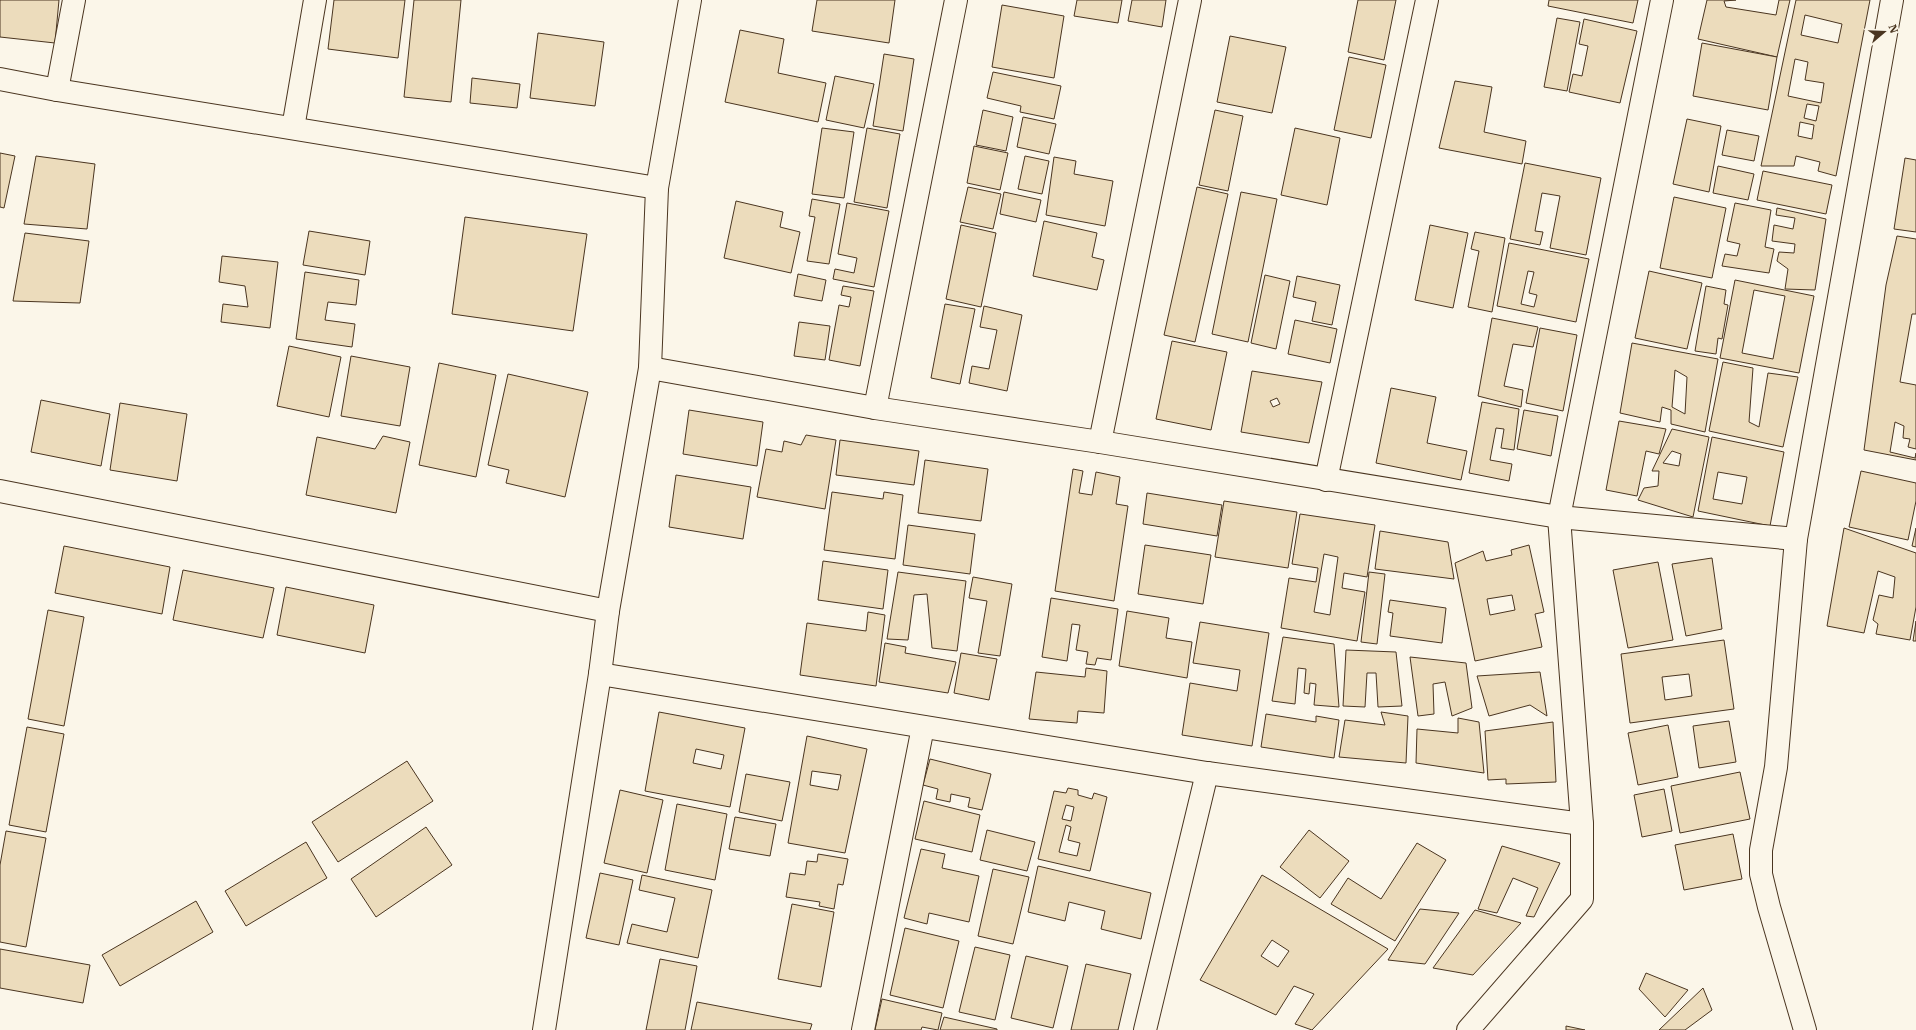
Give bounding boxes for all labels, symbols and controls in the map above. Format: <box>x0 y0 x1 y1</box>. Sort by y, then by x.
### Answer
north arrow <box>1864 12 1904 52</box>
text: N <box>1885 22 1902 35</box>

